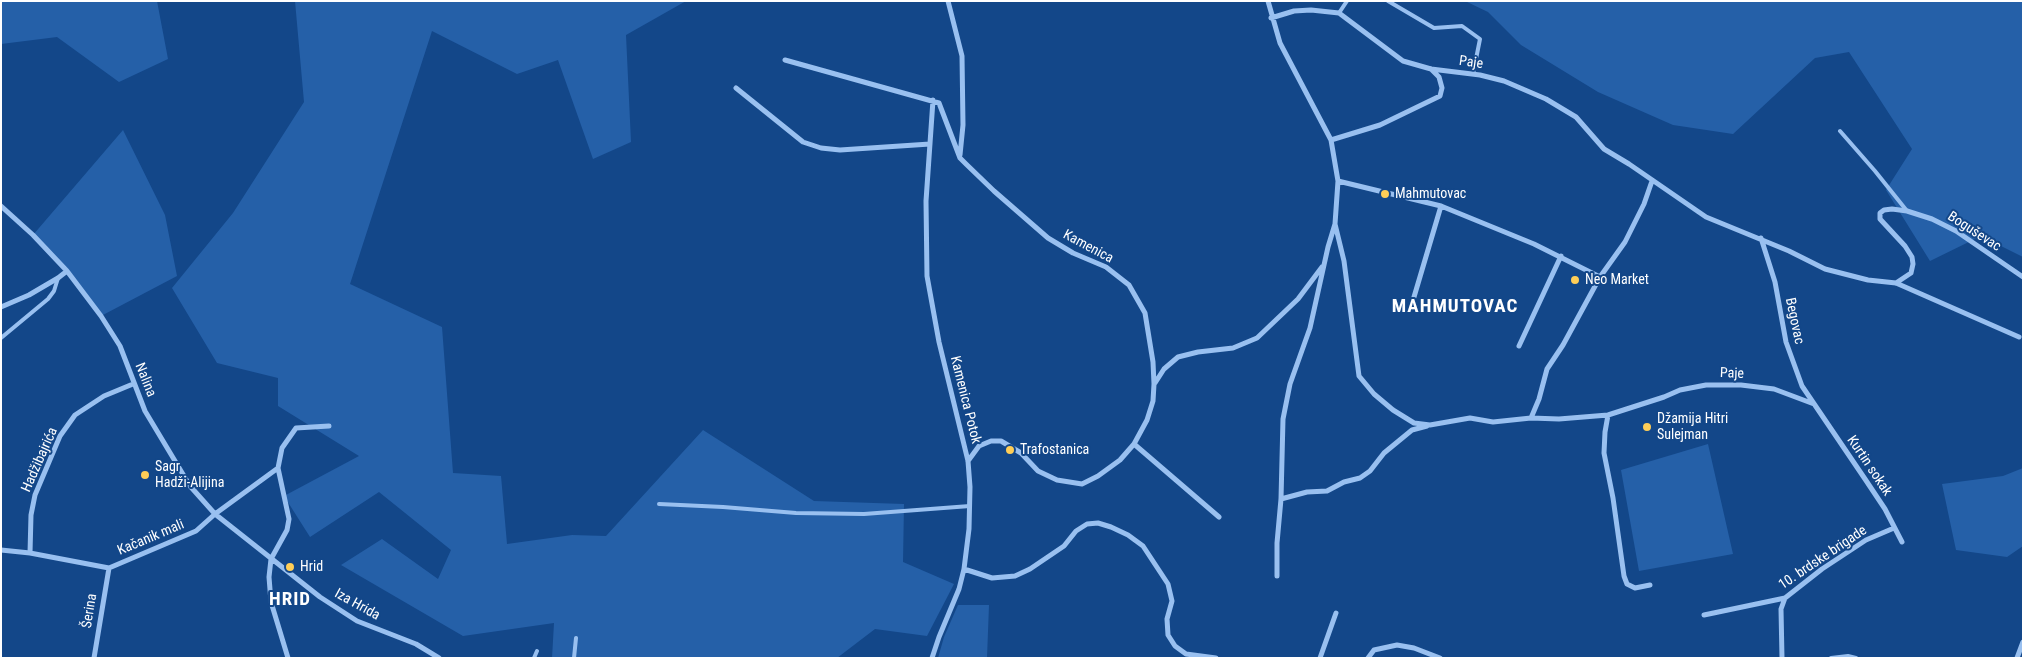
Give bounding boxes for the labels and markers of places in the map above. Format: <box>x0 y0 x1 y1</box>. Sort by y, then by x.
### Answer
place label: Mahmutovac <box>1395 186 1466 202</box>
marker: Mahmutovac <box>1379 188 1391 200</box>
place label: Neo Market <box>1585 272 1649 288</box>
marker: Neo Market <box>1569 274 1581 286</box>
place label: Džamija Hitri Sulejman <box>1657 411 1728 444</box>
marker: Džamija Hitri Sulejman <box>1641 421 1653 433</box>
place label: Trafostanica <box>1020 442 1089 458</box>
marker: Trafostanica <box>1004 444 1016 456</box>
place label: Sagr Hadži-Alijina <box>155 459 225 492</box>
marker: Sagr Hadži-Alijina <box>139 469 151 481</box>
place label: Hrid <box>300 559 323 575</box>
marker: Hrid <box>284 561 296 573</box>

